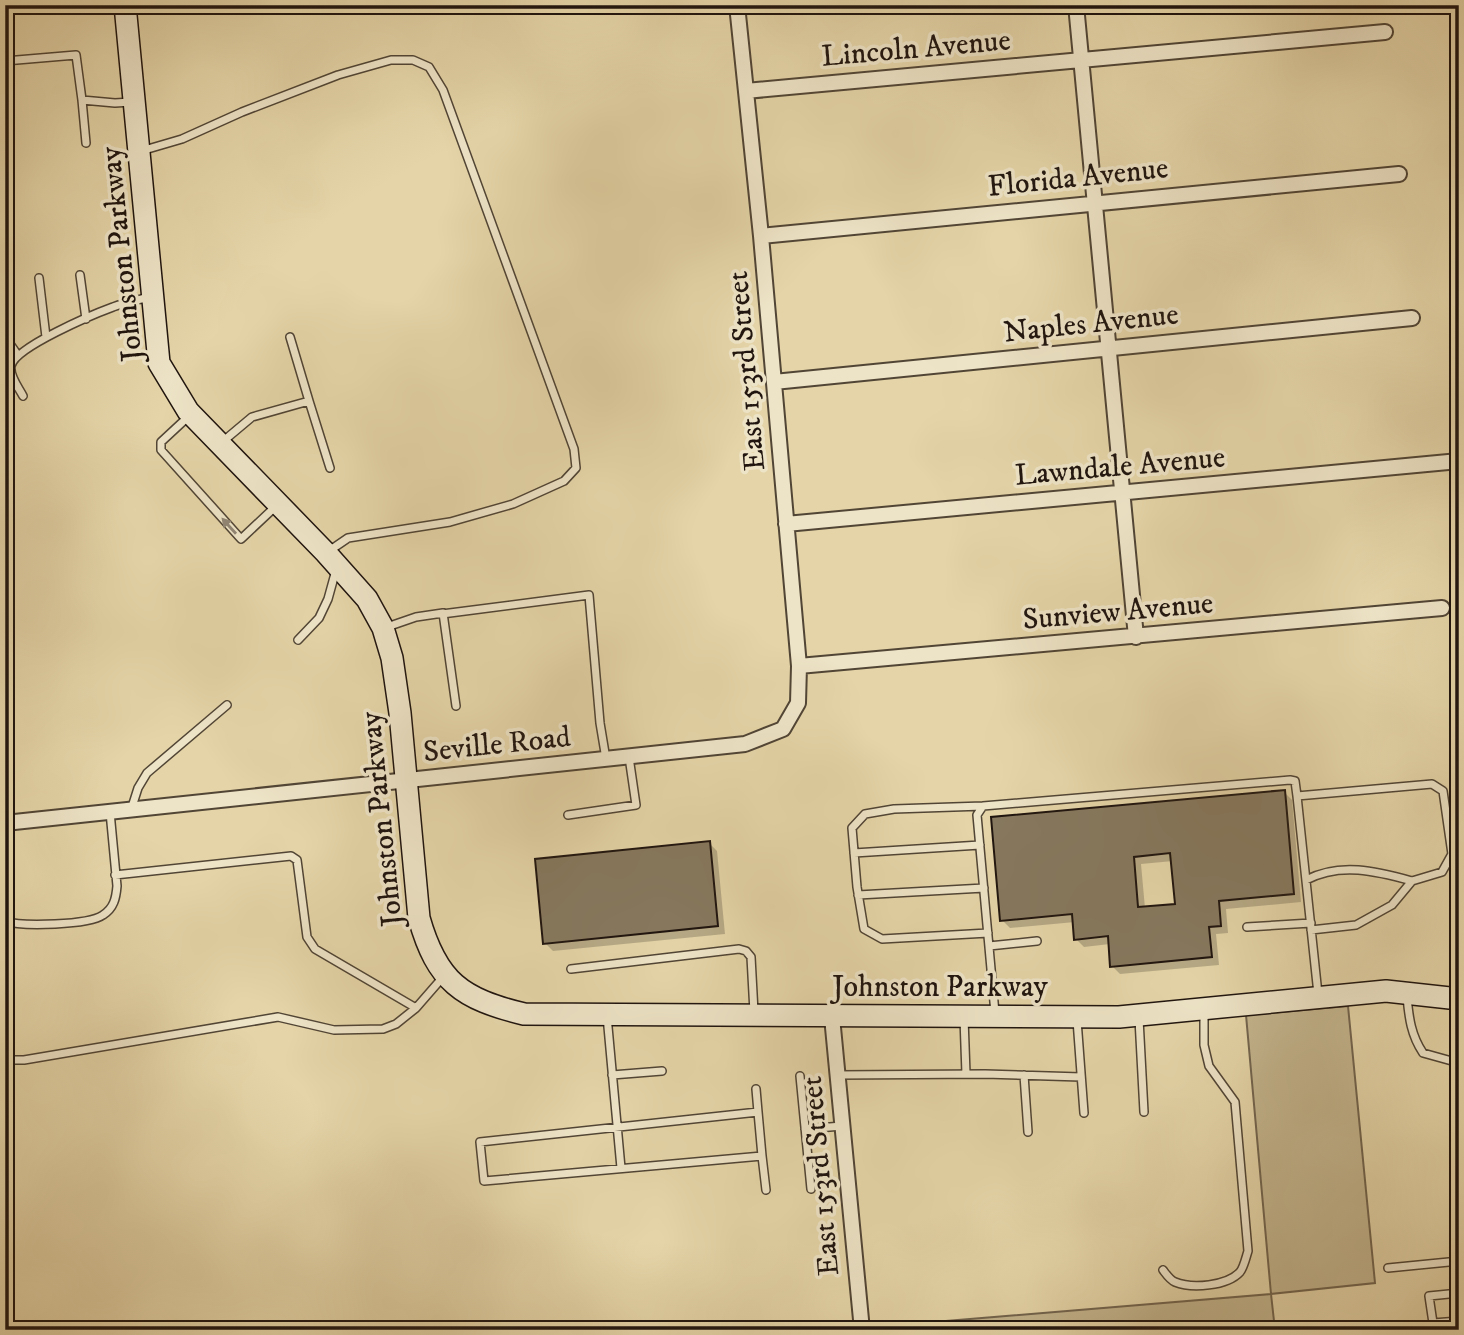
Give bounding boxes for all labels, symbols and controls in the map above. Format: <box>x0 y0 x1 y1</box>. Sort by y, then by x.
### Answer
street label: Lincoln Avenue <box>820 22 1012 76</box>
street label: Johnston Parkway <box>92 144 152 366</box>
street label: Florida Avenue <box>986 150 1170 206</box>
street label: East 153rd Street <box>720 270 774 472</box>
street label: Naples Avenue <box>1002 296 1180 352</box>
street label: Lawndale Avenue <box>1013 439 1227 495</box>
one-way arrow <box>221 517 237 535</box>
street label: Sunview Avenue <box>1021 585 1215 639</box>
street label: Johnston Parkway <box>352 709 412 931</box>
street label: Seville Road <box>421 719 573 771</box>
street label: Johnston Parkway <box>829 969 1049 1006</box>
street label: East 153rd Street <box>794 1075 848 1277</box>

